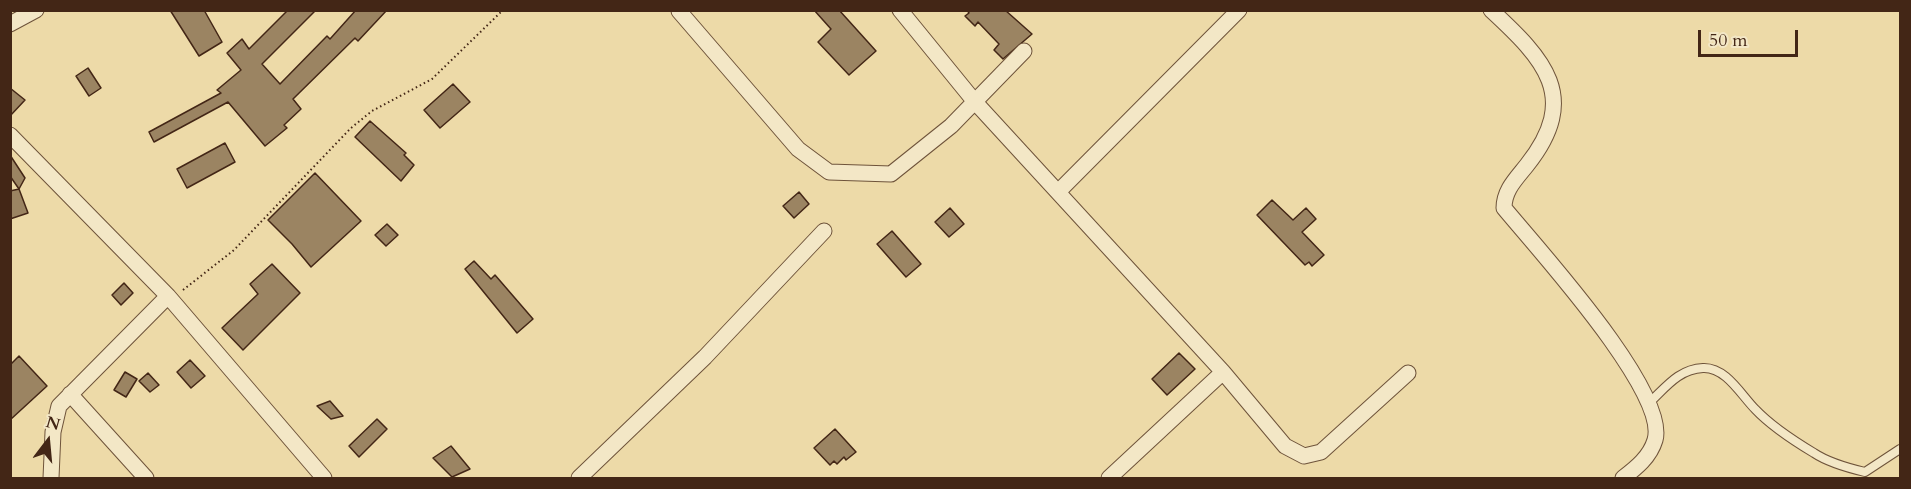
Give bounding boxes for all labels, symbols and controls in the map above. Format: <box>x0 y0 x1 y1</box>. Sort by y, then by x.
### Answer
scale bar <box>1701 18 1802 56</box>
text: 50 m <box>1709 28 1748 53</box>
north arrow <box>18 411 78 471</box>
text: N <box>43 411 63 436</box>

